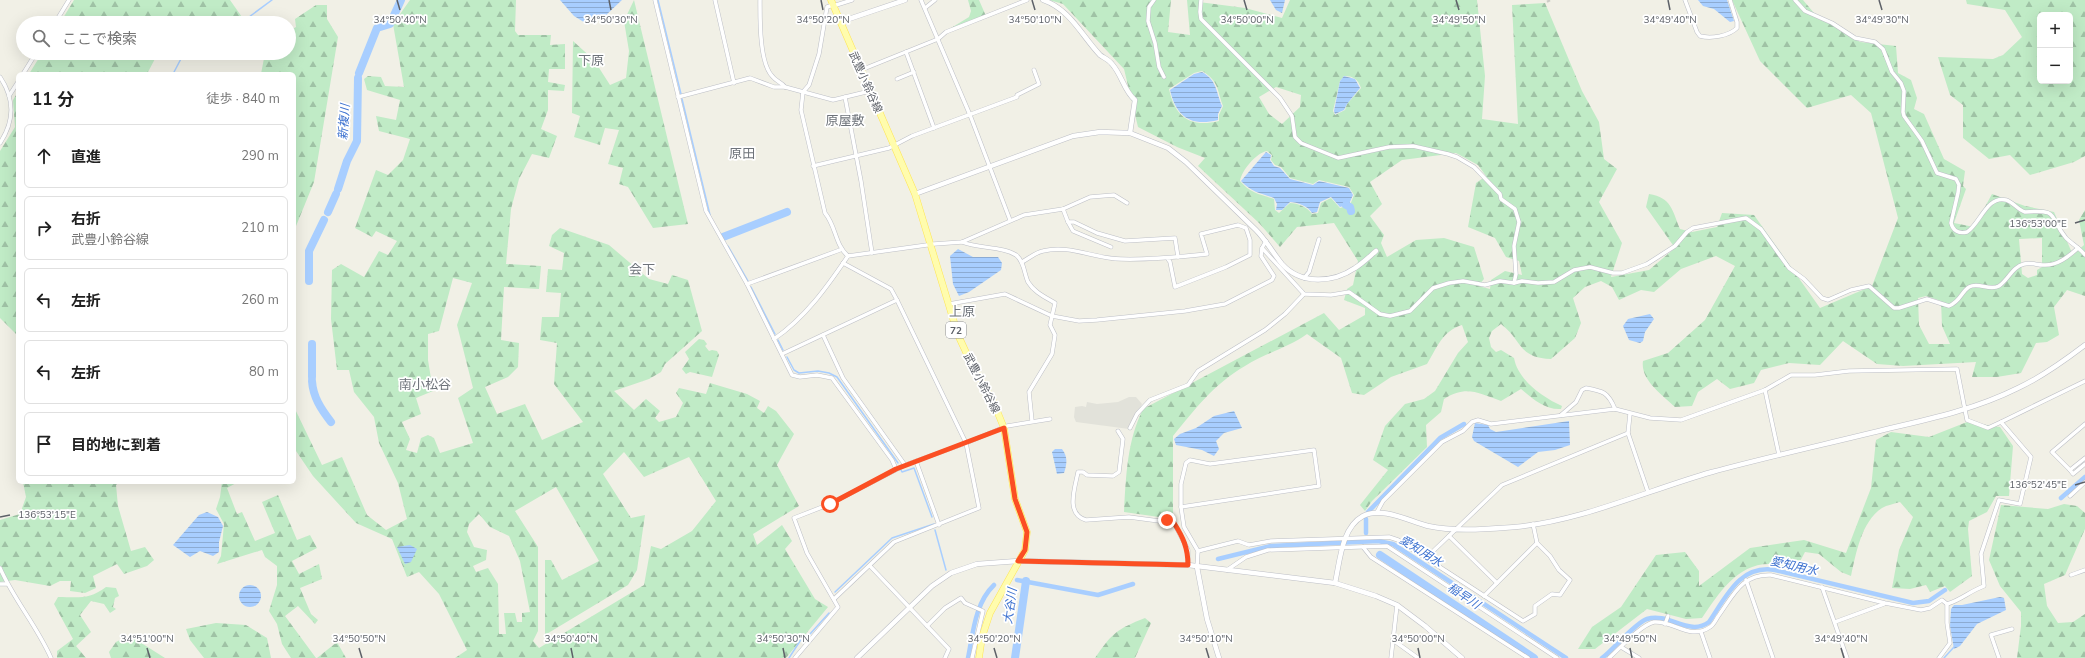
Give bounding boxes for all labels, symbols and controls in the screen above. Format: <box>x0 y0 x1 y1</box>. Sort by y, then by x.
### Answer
map controls <box>2037 12 2073 84</box>
button: + <box>2037 12 2073 48</box>
text: 34°50'40"N <box>373 13 427 27</box>
text: 34°50'30"N <box>584 13 638 27</box>
text: 34°50'20"N <box>796 13 850 27</box>
text: 34°50'10"N <box>1008 13 1062 27</box>
text: 34°50'00"N <box>1220 13 1274 27</box>
text: 34°49'50"N <box>1432 13 1486 27</box>
text: 34°49'40"N <box>1643 13 1697 27</box>
text: 34°49'30"N <box>1855 13 1909 27</box>
search box <box>16 16 296 60</box>
icon: search <box>30 27 52 49</box>
text: ここで検索 <box>62 29 137 49</box>
button: − <box>2037 48 2073 84</box>
street label: 武豊小鈴谷線 <box>845 49 886 115</box>
district label: 下原 <box>578 52 604 70</box>
text: 11 分 <box>32 88 74 111</box>
text: 徒歩 · 840 m <box>206 90 280 108</box>
water label: 新複川 <box>335 101 353 141</box>
district label: 原屋敷 <box>825 112 865 130</box>
icon: ahead <box>33 145 55 167</box>
district label: 原田 <box>729 145 755 163</box>
text: 直進 <box>71 147 101 167</box>
text: 290 m <box>241 147 279 165</box>
text: 右折 <box>71 209 101 229</box>
icon: right <box>33 217 55 239</box>
text: 136°53'00"E <box>2009 217 2067 231</box>
text: 210 m <box>241 219 279 237</box>
text: 武豊小鈴谷線 <box>71 231 149 249</box>
district label: 会下 <box>629 261 655 279</box>
icon: left <box>33 289 55 311</box>
text: 左折 <box>71 291 101 311</box>
text: 260 m <box>241 291 279 309</box>
district label: 上原 <box>949 303 975 321</box>
road number: 72 <box>946 322 966 338</box>
street label: 武豊小鈴谷線 <box>960 350 1003 416</box>
icon: left <box>33 361 55 383</box>
text: 左折 <box>71 363 101 383</box>
text: 80 m <box>249 363 279 381</box>
district label: 南小松谷 <box>399 376 451 394</box>
icon: arrive <box>33 433 55 455</box>
text: 目的地に到着 <box>71 435 161 455</box>
text: 136°52'45"E <box>2009 478 2067 492</box>
route start <box>821 495 839 513</box>
text: 136°53'15"E <box>18 508 76 522</box>
route end <box>1158 511 1176 529</box>
water label: 愛知用水 <box>1396 531 1447 572</box>
water label: 愛知用水 <box>1769 553 1821 580</box>
water label: 稲早川 <box>1445 579 1485 614</box>
water label: 大谷川 <box>1000 585 1021 625</box>
text: 34°51'00"N <box>120 632 174 646</box>
text: 34°50'50"N <box>332 632 386 646</box>
text: 34°50'40"N <box>544 632 598 646</box>
text: 34°50'30"N <box>756 632 810 646</box>
text: 34°50'20"N <box>967 632 1021 646</box>
text: 34°50'10"N <box>1179 632 1233 646</box>
text: 34°50'00"N <box>1391 632 1445 646</box>
text: 34°49'50"N <box>1603 632 1657 646</box>
text: 34°49'40"N <box>1814 632 1868 646</box>

